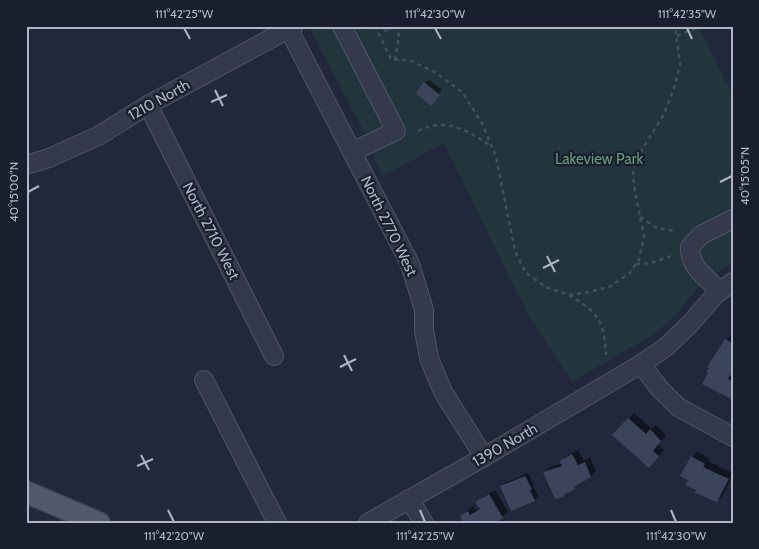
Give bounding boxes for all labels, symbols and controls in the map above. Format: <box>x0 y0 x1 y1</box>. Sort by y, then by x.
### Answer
text: 111°42'25"W <box>155 6 214 21</box>
text: 111°42'30"W <box>405 6 466 21</box>
text: 111°42'35"W <box>658 6 717 21</box>
street label: 1210 North <box>125 76 193 124</box>
text: 40°15'05"N <box>737 147 752 205</box>
park label: Lakeview Park <box>555 150 643 168</box>
text: 40°15'00"N <box>6 162 21 222</box>
street label: North 2770 West <box>357 173 421 279</box>
street label: North 2710 West <box>179 179 243 283</box>
street label: 1390 North <box>469 419 541 471</box>
text: 111°42'20"W <box>144 528 205 543</box>
text: 111°42'25"W <box>396 528 455 543</box>
text: 111°42'30"W <box>646 528 707 543</box>

